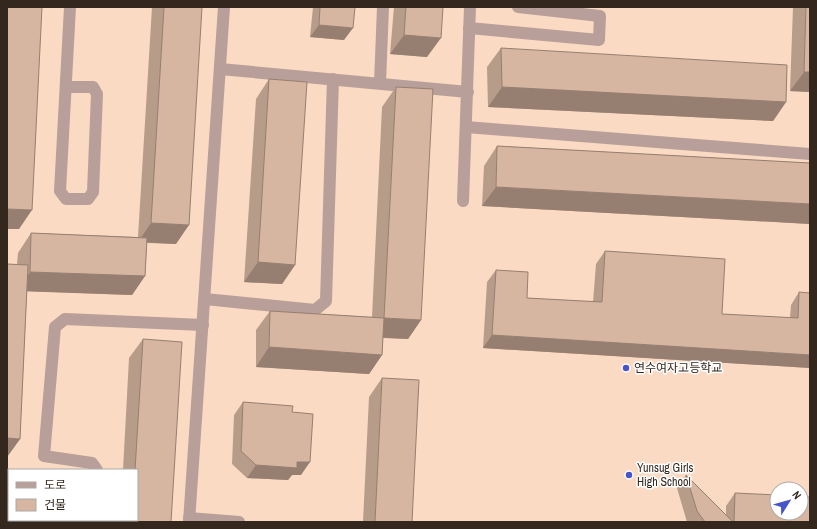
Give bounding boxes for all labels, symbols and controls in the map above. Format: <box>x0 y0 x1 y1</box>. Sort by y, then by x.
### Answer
place label: 연수여자고등학교 <box>634 360 722 376</box>
marker: 연수여자고등학교 <box>621 363 631 373</box>
place label: Yunsug Girls High School <box>637 460 693 490</box>
legend <box>8 469 138 521</box>
marker: Yunsug Girls High School <box>624 470 634 480</box>
text: 도로 <box>44 477 66 493</box>
north arrow <box>769 481 809 521</box>
text: N <box>789 488 805 502</box>
text: 건물 <box>44 497 66 513</box>

